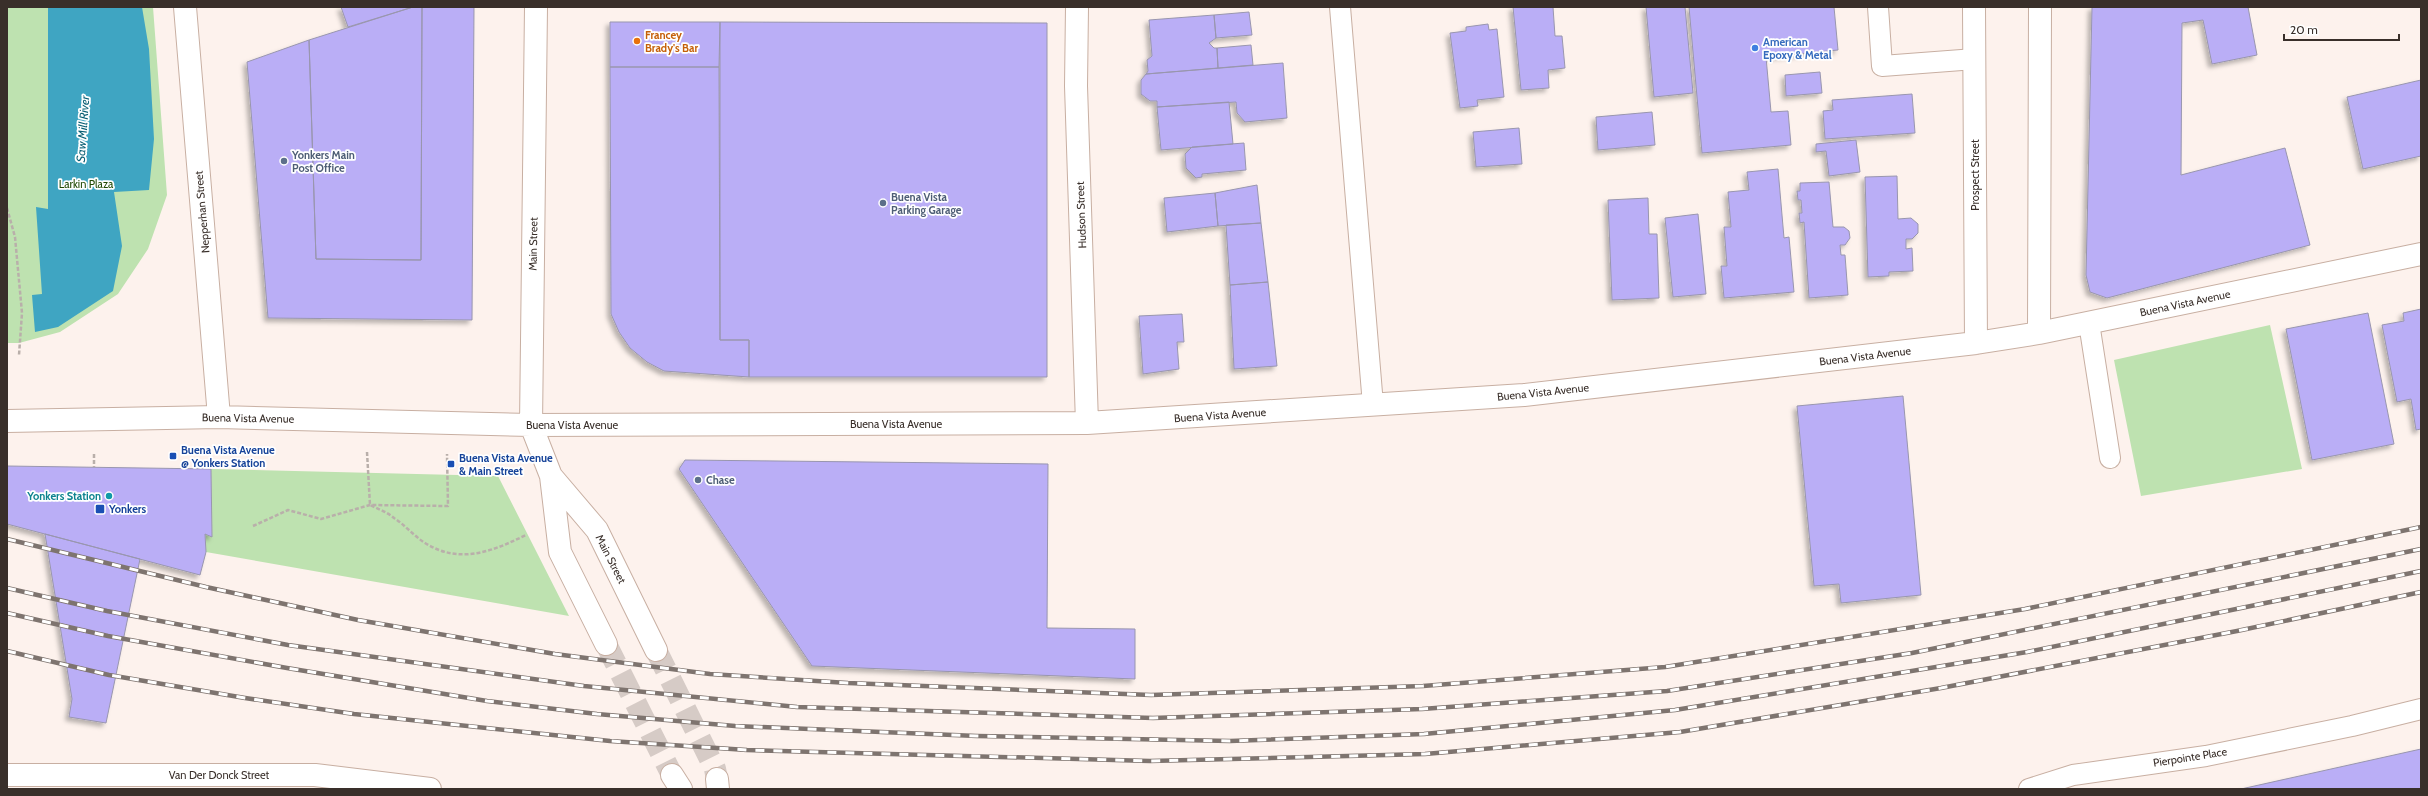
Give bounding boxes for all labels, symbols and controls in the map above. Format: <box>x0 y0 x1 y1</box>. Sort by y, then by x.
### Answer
scale bar <box>2284 16 2399 42</box>
text: 20 m <box>2290 22 2318 37</box>
place label: Francey Brady's Bar <box>645 28 698 55</box>
place label: American Epoxy & Metal <box>1763 35 1832 62</box>
marker: Francey Brady's Bar <box>632 36 642 46</box>
marker: American Epoxy & Metal <box>1750 43 1760 53</box>
water label: Saw Mill River <box>73 94 92 163</box>
street label: Prospect Street <box>1968 139 1982 211</box>
place label: Yonkers Main Post Office <box>291 148 355 175</box>
marker: Yonkers Main Post Office <box>279 156 289 166</box>
street label: Nepperhan Street <box>191 170 213 254</box>
park label: Larkin Plaza <box>59 177 114 191</box>
street label: Hudson Street <box>1073 181 1089 249</box>
place label: Buena Vista Parking Garage <box>891 190 962 217</box>
marker: Buena Vista Parking Garage <box>878 198 888 208</box>
street label: Main Street <box>526 217 540 271</box>
street label: Buena Vista Avenue <box>2138 286 2232 319</box>
street label: Buena Vista Avenue <box>1818 343 1912 369</box>
street label: Buena Vista Avenue <box>1496 380 1590 404</box>
street label: Buena Vista Avenue <box>1173 405 1267 425</box>
street label: Buena Vista Avenue <box>202 410 295 426</box>
street label: Buena Vista Avenue <box>850 417 942 431</box>
street label: Buena Vista Avenue <box>526 418 618 432</box>
place label: Buena Vista Avenue @ Yonkers Station <box>181 443 275 470</box>
marker: Buena Vista Avenue @ Yonkers Station <box>168 451 178 461</box>
place label: Buena Vista Avenue & Main Street <box>459 451 553 478</box>
marker: Buena Vista Avenue & Main Street <box>446 459 456 469</box>
place label: Chase <box>706 473 735 487</box>
marker: Chase <box>693 475 703 485</box>
place label: Yonkers Station <box>26 489 101 503</box>
marker: Yonkers Station <box>104 491 114 501</box>
place label: Yonkers <box>108 502 146 516</box>
marker: Yonkers <box>94 503 106 515</box>
street label: Main Street <box>593 532 629 586</box>
street label: Pierpointe Place <box>2152 744 2228 770</box>
street label: Van Der Donck Street <box>169 768 270 782</box>

